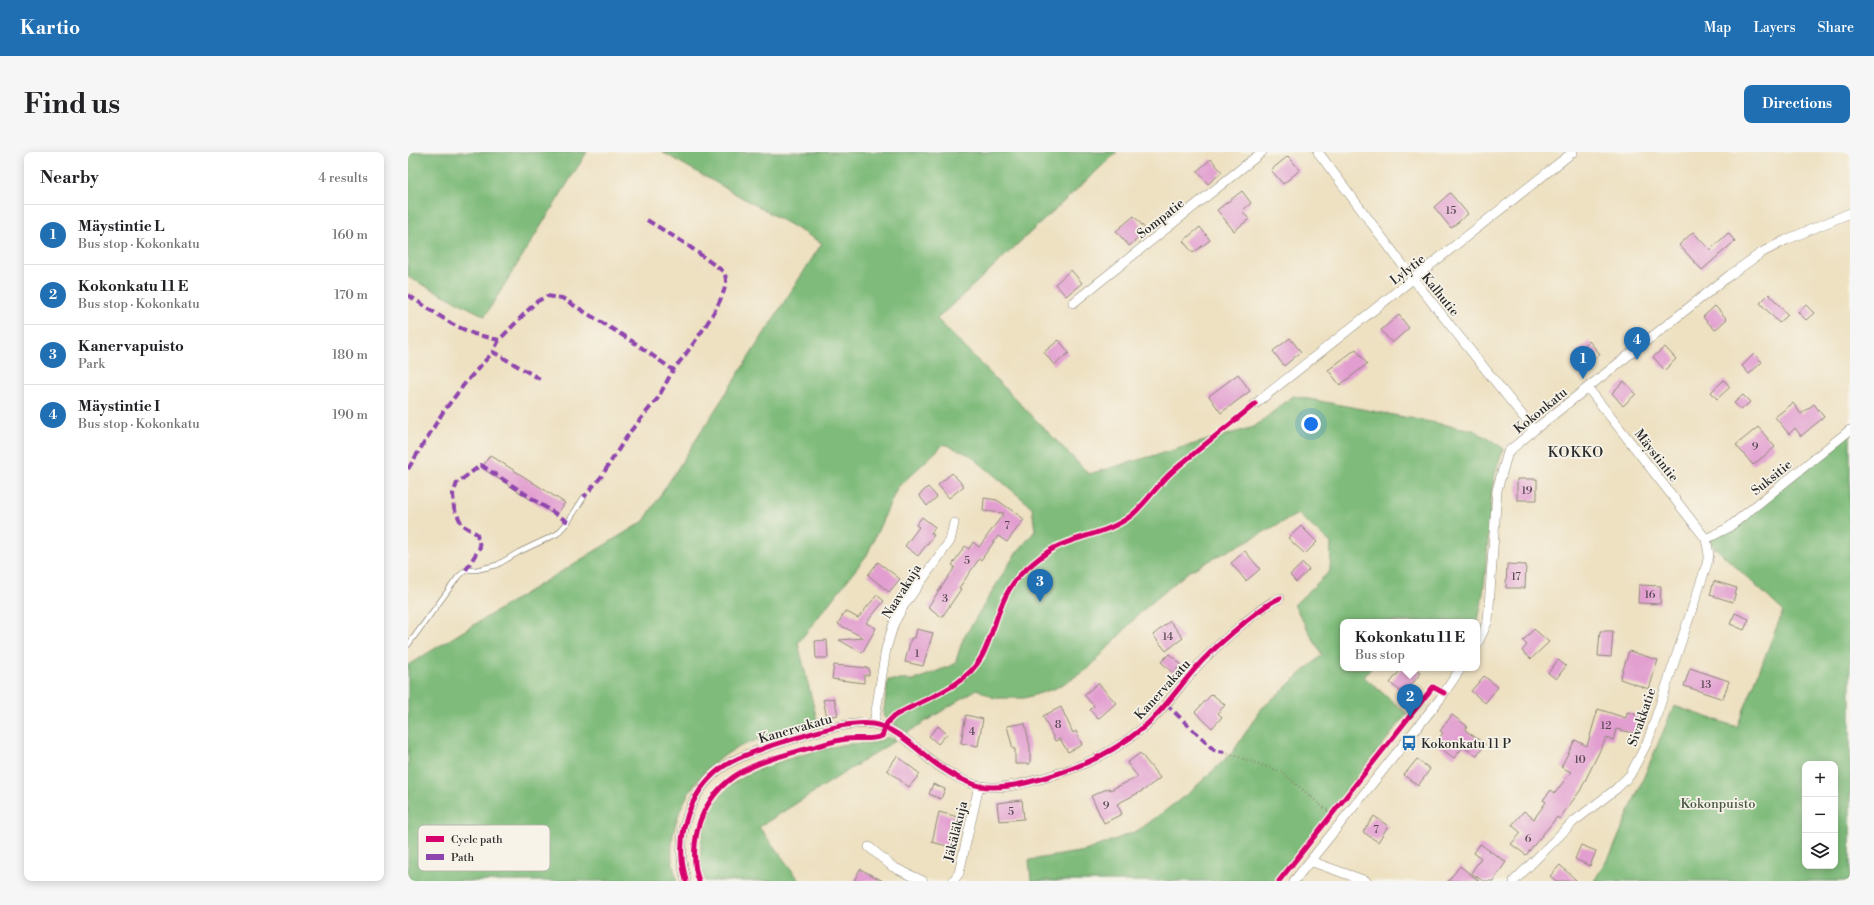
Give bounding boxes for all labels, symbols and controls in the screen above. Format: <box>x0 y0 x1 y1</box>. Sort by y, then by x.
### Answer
text: Kartio <box>20 16 80 40</box>
text: Map <box>1704 19 1731 37</box>
text: Layers <box>1753 19 1796 37</box>
text: Share <box>1818 19 1854 37</box>
button: Directions <box>1744 85 1850 123</box>
text: Find us <box>24 87 120 122</box>
text: Nearby <box>40 167 99 189</box>
text: 4 results <box>318 170 368 186</box>
street label: Sompatie <box>1134 195 1188 242</box>
house number: 15 <box>1446 204 1456 218</box>
text: Mäystintie L <box>78 217 164 236</box>
text: 1 <box>50 227 56 243</box>
text: 160 m <box>332 227 368 243</box>
text: Bus stop · Kokonkatu <box>78 236 200 252</box>
street label: Lylytie <box>1387 251 1429 288</box>
street label: Kalhutie <box>1418 270 1463 320</box>
text: Kokonkatu 11 E <box>78 277 188 296</box>
text: 2 <box>49 287 57 303</box>
text: 170 m <box>334 287 368 303</box>
text: Bus stop · Kokonkatu <box>78 296 200 312</box>
pin: 4 <box>1624 327 1650 360</box>
text: Kanervapuisto <box>78 337 184 356</box>
pin: 1 <box>1570 346 1596 379</box>
text: 3 <box>49 347 57 363</box>
text: 180 m <box>332 347 368 363</box>
text: Park <box>78 356 105 372</box>
street label: Kokonkatu <box>1511 384 1571 437</box>
text: Mäystintie I <box>78 397 160 416</box>
text: 4 <box>49 407 57 423</box>
text: 190 m <box>332 407 368 423</box>
your location <box>1301 414 1321 434</box>
text: Bus stop · Kokonkatu <box>78 416 200 432</box>
street label: Mäystintie <box>1631 426 1682 485</box>
house number: 9 <box>1752 440 1759 454</box>
district label: KOKKO <box>1548 444 1604 462</box>
street label: Suksitie <box>1748 456 1795 499</box>
house number: 19 <box>1521 484 1533 498</box>
house number: 7 <box>1004 519 1010 533</box>
house number: 5 <box>964 554 970 568</box>
street label: Naavakuja <box>879 561 925 622</box>
pin: 3 <box>1027 569 1053 602</box>
house number: 17 <box>1511 570 1521 584</box>
house number: 16 <box>1644 588 1656 602</box>
house number: 3 <box>942 592 948 606</box>
popup <box>1340 619 1480 671</box>
text: Kokonkatu 11 E <box>1355 628 1465 647</box>
house number: 14 <box>1163 630 1174 644</box>
house number: 1 <box>915 647 920 661</box>
text: Bus stop <box>1355 647 1405 663</box>
street label: Kanervakatu <box>1131 656 1194 723</box>
house number: 13 <box>1701 678 1711 692</box>
pin: 2 <box>1397 684 1423 717</box>
street label: Sivakkatie <box>1624 686 1660 749</box>
street label: Kanervakatu <box>757 711 834 747</box>
house number: 8 <box>1055 718 1062 732</box>
house number: 12 <box>1600 719 1612 733</box>
house number: 4 <box>969 725 976 739</box>
bus stop icon: Kokonkatu 11 P <box>1400 734 1418 752</box>
place label: Kokonkatu 11 P <box>1421 736 1511 752</box>
house number: 10 <box>1574 753 1586 767</box>
map controls <box>1802 761 1838 869</box>
button: + <box>1802 761 1838 797</box>
park label: Kokonpuisto <box>1680 796 1756 812</box>
button: − <box>1802 797 1838 833</box>
street label: Jäkäläkuja <box>940 799 971 864</box>
house number: 9 <box>1103 799 1110 813</box>
house number: 5 <box>1008 805 1014 819</box>
house number: 7 <box>1373 823 1379 837</box>
legend <box>418 825 550 871</box>
house number: 6 <box>1525 832 1532 846</box>
text: Cycle path <box>451 833 503 847</box>
button: layers <box>1802 833 1838 869</box>
text: Path <box>451 851 475 865</box>

